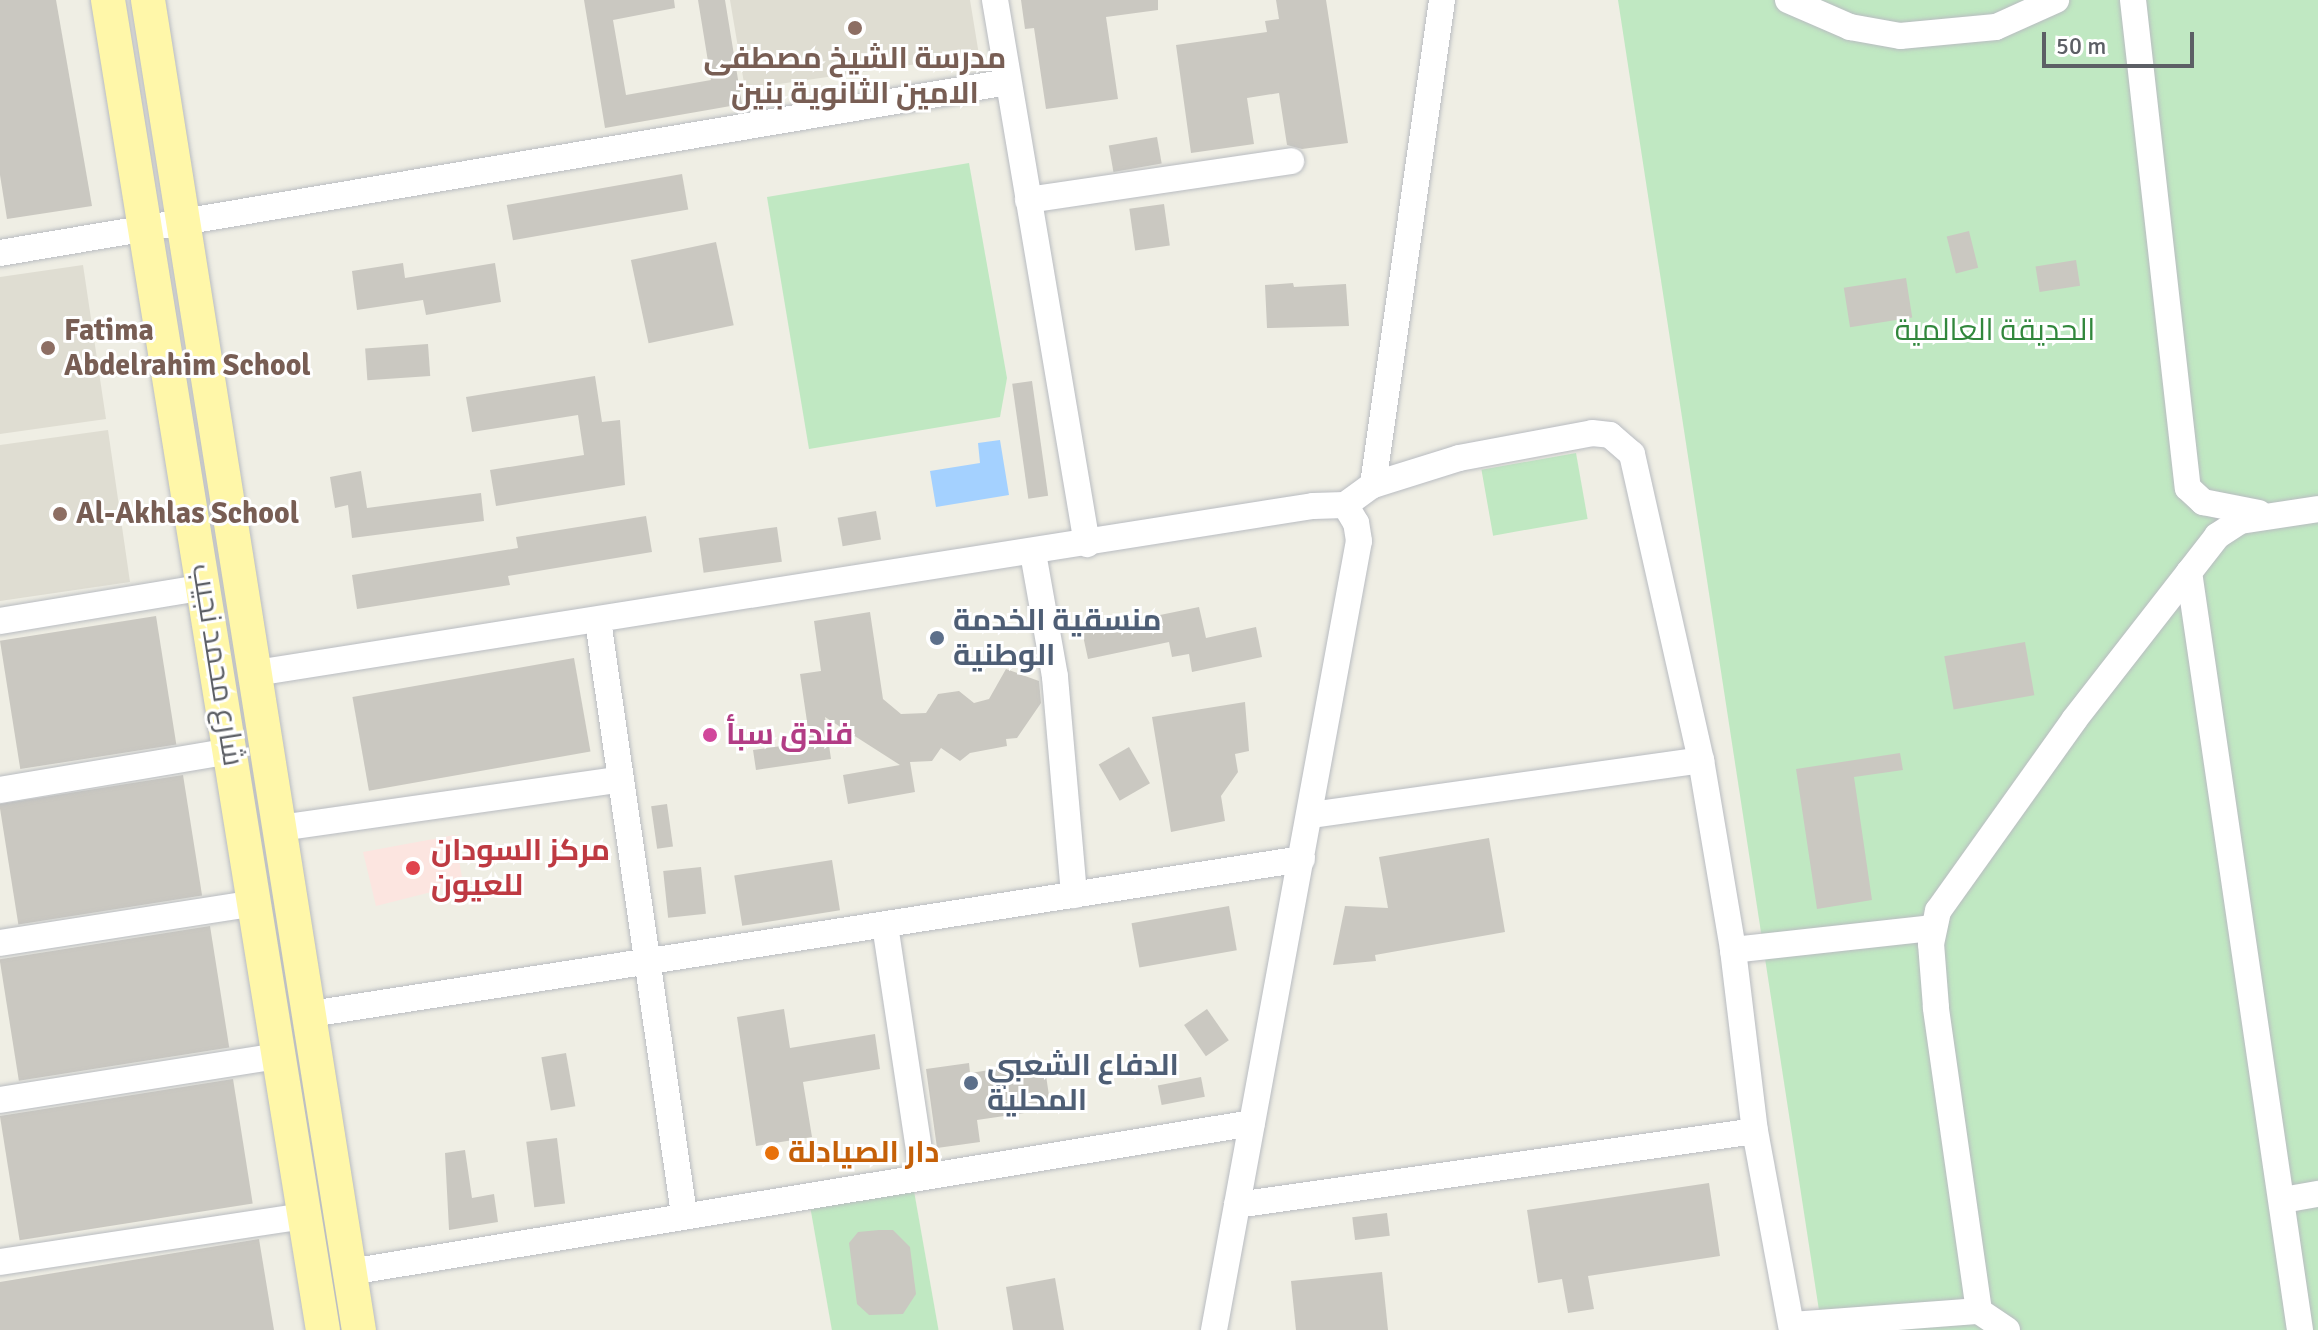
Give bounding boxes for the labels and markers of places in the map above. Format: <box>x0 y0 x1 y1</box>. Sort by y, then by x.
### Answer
marker: مدرسة الشيخ مصطفى الامين الثانوية بنين <box>846 19 864 37</box>
place label: مدرسة الشيخ مصطفى الامين الثانوية بنين <box>704 41 1006 112</box>
place label: Fatima Abdelrahim School <box>64 313 311 384</box>
marker: Fatima Abdelrahim School <box>39 339 57 357</box>
place label: Al-Akhlas School <box>76 496 299 532</box>
marker: Al-Akhlas School <box>51 505 69 523</box>
place label: منسقية الخدمة الوطنية <box>953 603 1162 674</box>
marker: منسقية الخدمة الوطنية <box>928 629 946 647</box>
place label: فندق سبأ <box>726 717 853 753</box>
marker: فندق سبأ <box>701 726 719 744</box>
place label: مركز السودان للعيون <box>431 833 610 904</box>
marker: مركز السودان للعيون <box>402 857 424 879</box>
place label: الدفاع الشعبي المحلية <box>987 1048 1179 1118</box>
marker: الدفاع الشعبي المحلية <box>962 1074 980 1092</box>
place label: دار الصيادلة <box>788 1135 939 1171</box>
marker: دار الصيادلة <box>763 1144 781 1162</box>

